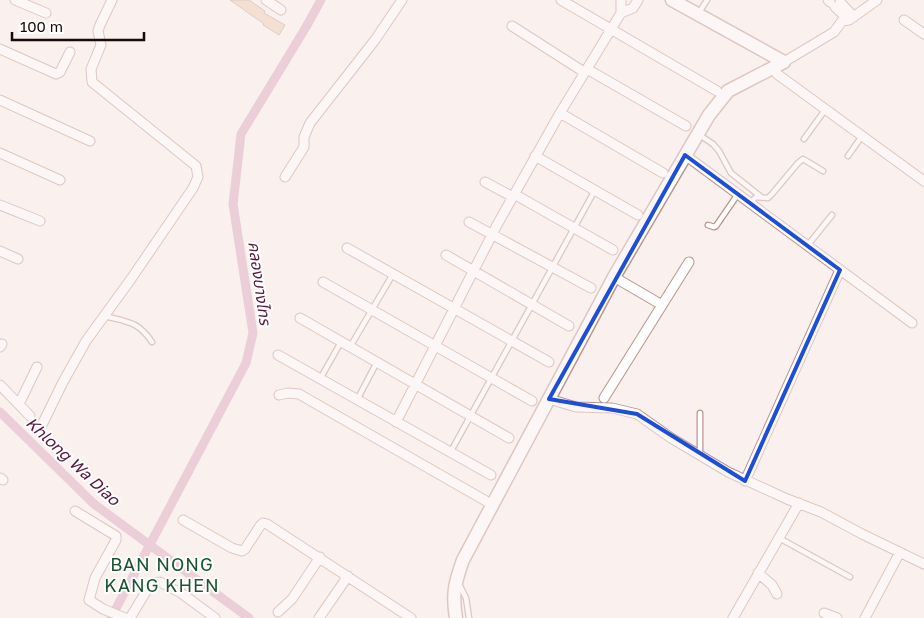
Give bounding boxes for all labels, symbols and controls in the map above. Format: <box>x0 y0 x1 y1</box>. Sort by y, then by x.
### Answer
scale bar <box>12 10 145 42</box>
text: 100 m <box>20 17 63 35</box>
water label: คลองบางไทร <box>244 240 276 327</box>
water label: Khlong Wa Diao <box>22 412 125 511</box>
district label: BAN NONG KANG KHEN <box>104 553 220 596</box>

